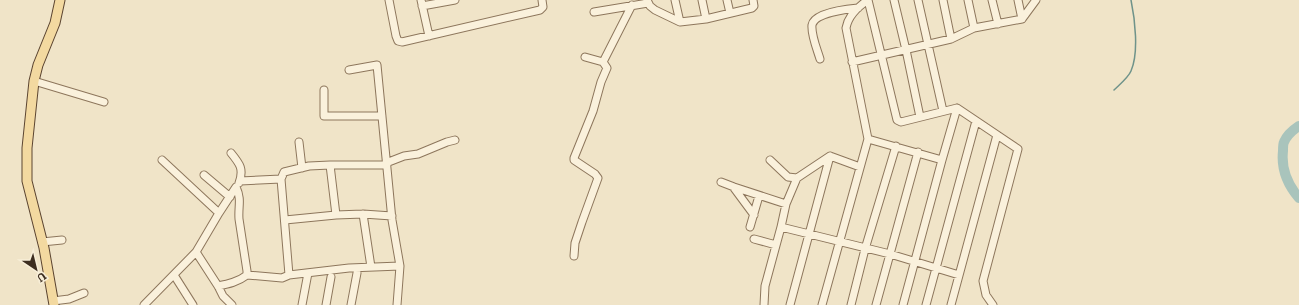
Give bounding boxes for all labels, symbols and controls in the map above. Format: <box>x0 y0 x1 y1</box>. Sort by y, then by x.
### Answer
north arrow <box>16 249 56 289</box>
text: U <box>34 269 50 287</box>

